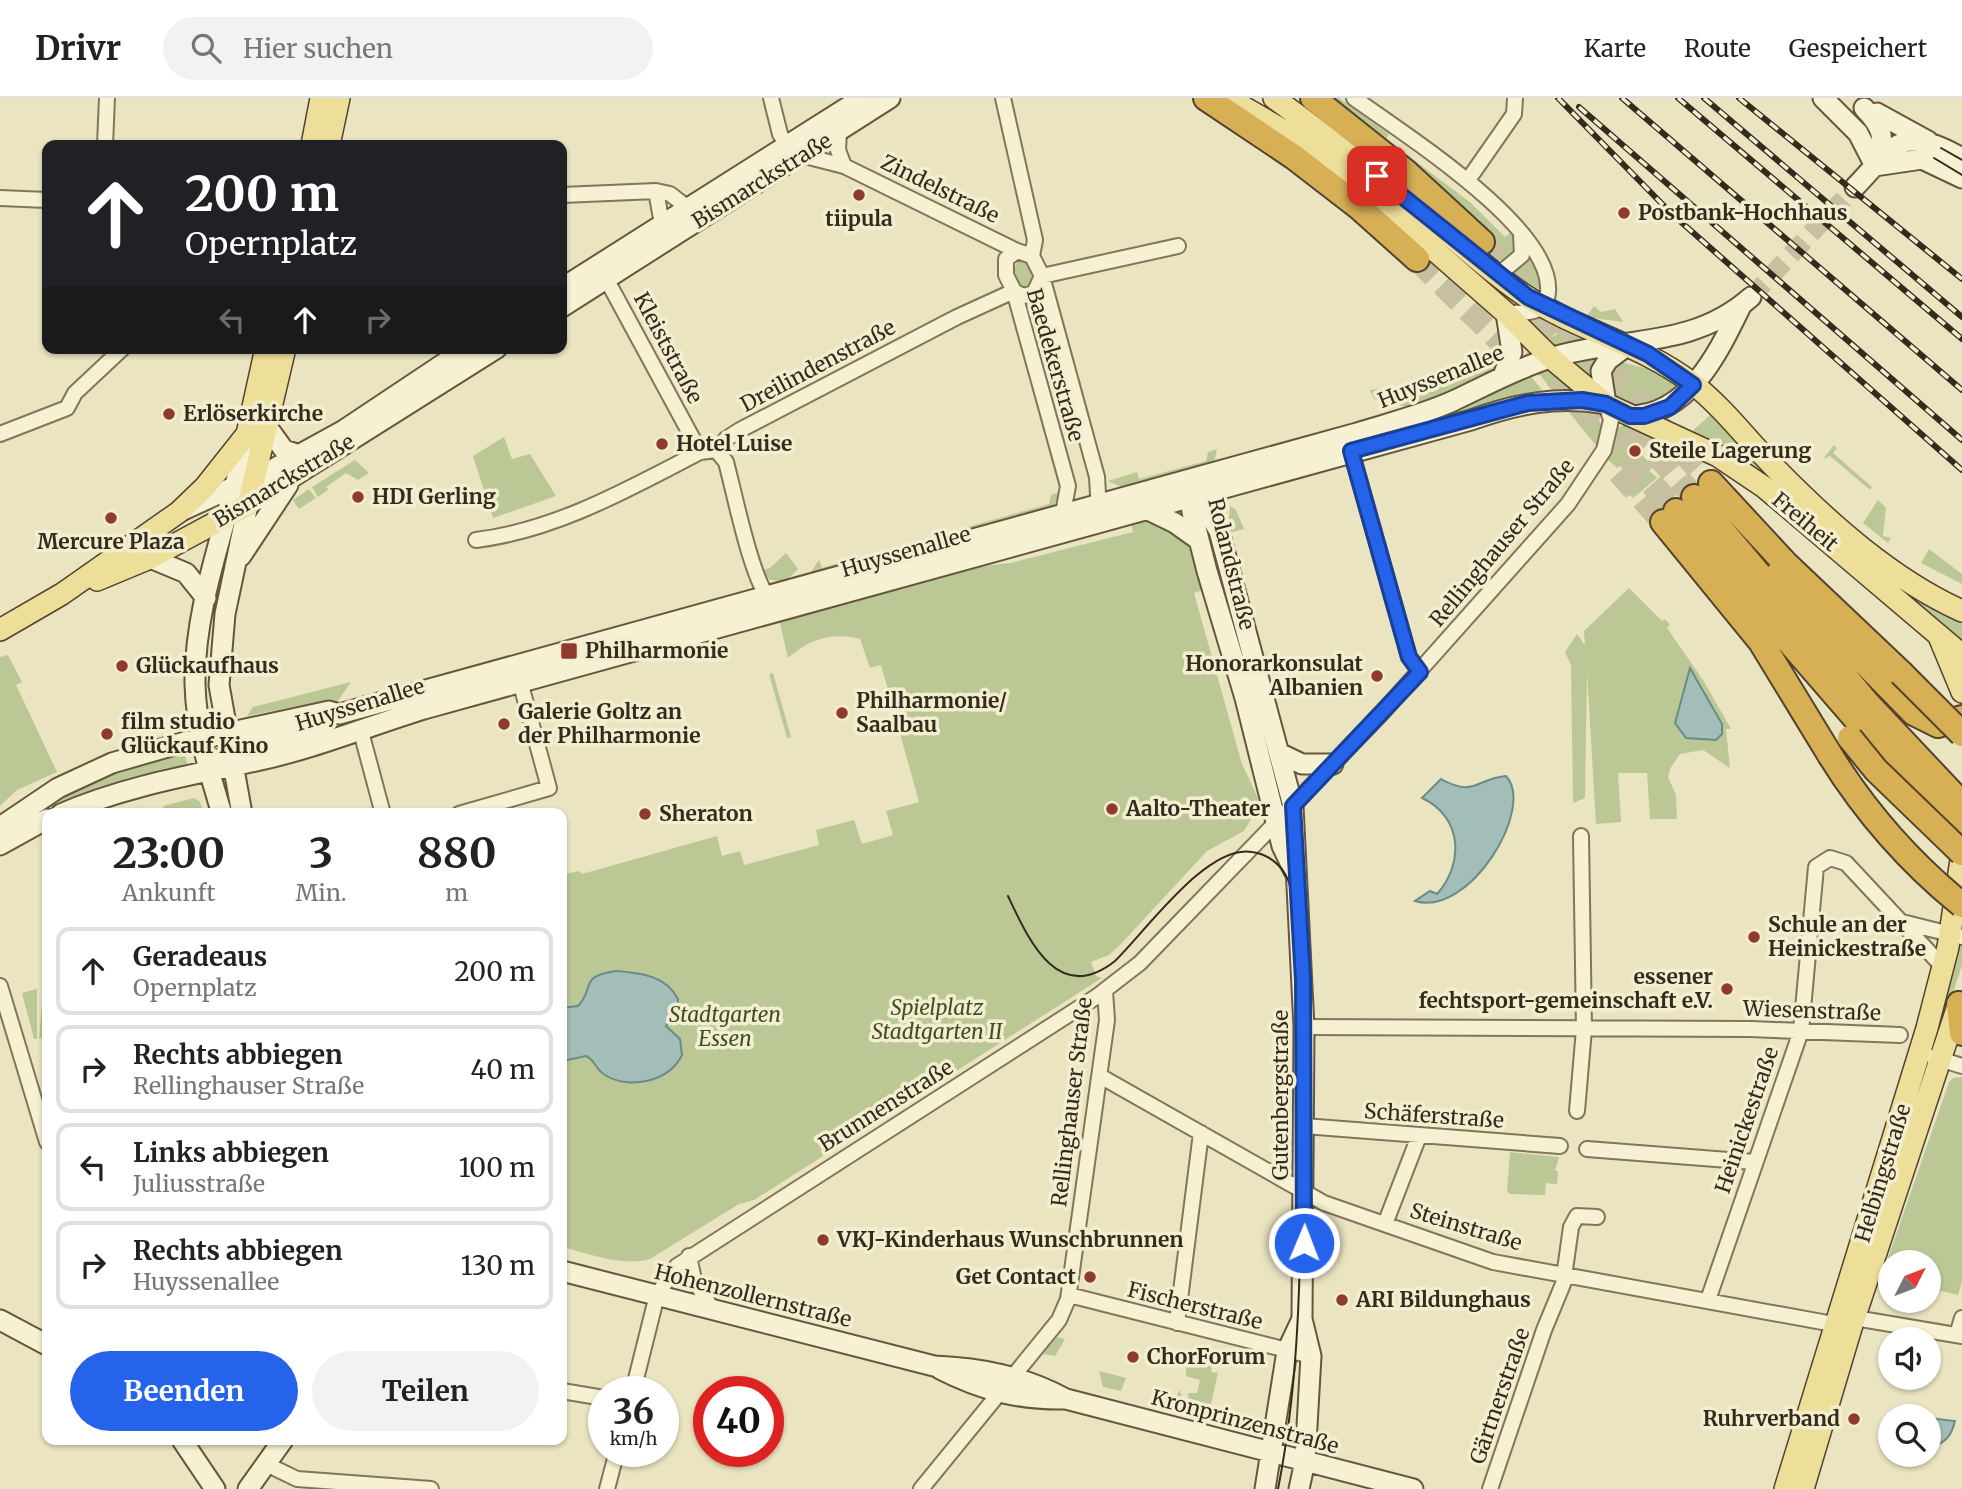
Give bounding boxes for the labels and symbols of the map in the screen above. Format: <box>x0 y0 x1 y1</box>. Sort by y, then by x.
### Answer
street label: Bismarckstraße <box>687 127 837 234</box>
pin <box>1347 146 1407 206</box>
street label: Zindelstraße <box>877 148 1004 229</box>
marker: tiipula <box>851 187 867 203</box>
place label: Postbank-Hochhaus <box>1638 199 1848 226</box>
place label: tiipula <box>825 205 893 232</box>
marker: Postbank-Hochhaus <box>1616 205 1632 221</box>
street label: Baedekerstraße <box>1021 285 1090 445</box>
street label: Kleiststraße <box>628 287 709 408</box>
street label: Dreilindenstraße <box>736 313 900 418</box>
street label: Huyssenallee <box>1374 339 1508 414</box>
place label: Erlöserkirche <box>183 400 323 427</box>
marker: Erlöserkirche <box>161 406 177 422</box>
street label: Bismarckstraße <box>208 428 359 533</box>
place label: Hotel Luise <box>676 430 792 457</box>
marker: Hotel Luise <box>654 436 670 452</box>
place label: Steile Lagerung <box>1649 437 1811 464</box>
marker: Steile Lagerung <box>1627 443 1643 459</box>
street label: Rellinghauser Straße <box>1423 453 1580 632</box>
place label: HDI Gerling <box>372 483 496 510</box>
street label: Freiheit <box>1767 486 1844 557</box>
marker: HDI Gerling <box>350 489 366 505</box>
street label: Rolandstraße <box>1202 495 1261 633</box>
marker: Mercure Plaza <box>103 510 119 526</box>
street label: Huyssenallee <box>838 520 974 583</box>
place label: Mercure Plaza <box>37 528 185 555</box>
place label: Philharmonie <box>585 637 728 664</box>
marker: Philharmonie <box>559 641 579 661</box>
place label: Honorarkonsulat Albanien <box>1185 650 1364 701</box>
place label: Glückaufhaus <box>136 652 279 679</box>
marker: Glückaufhaus <box>114 658 130 674</box>
marker: Honorarkonsulat Albanien <box>1369 668 1385 684</box>
street label: Huyssenallee <box>292 672 428 737</box>
place label: Philharmonie/ Saalbau <box>856 687 1007 738</box>
place label: Galerie Goltz an der Philharmonie <box>518 698 701 749</box>
marker: Philharmonie/ Saalbau <box>834 705 850 721</box>
place label: film studio Glückauf Kino <box>121 708 268 759</box>
marker: Galerie Goltz an der Philharmonie <box>496 716 512 732</box>
marker: film studio Glückauf Kino <box>99 726 115 742</box>
place label: Aalto-Theater <box>1125 795 1270 822</box>
place label: Sheraton <box>659 800 753 827</box>
marker: Aalto-Theater <box>1104 801 1120 817</box>
marker: Sheraton <box>637 806 653 822</box>
place label: Schule an der Heinickestraße <box>1768 911 1926 962</box>
marker: Schule an der Heinickestraße <box>1746 929 1762 945</box>
place label: essener fechtsport-gemeinschaft e.V. <box>1418 963 1713 1014</box>
marker: essener fechtsport-gemeinschaft e.V. <box>1719 981 1735 997</box>
park label: Spielplatz Stadtgarten II <box>872 994 1003 1045</box>
street label: Rellinghauser Straße <box>1045 995 1098 1208</box>
street label: Wiesenstraße <box>1742 995 1881 1026</box>
park label: Stadtgarten Essen <box>669 1001 781 1052</box>
street label: Gutenbergstraße <box>1267 1010 1294 1180</box>
street label: Heinickestraße <box>1709 1043 1784 1197</box>
street label: Brunnenstraße <box>814 1053 958 1158</box>
street label: Schäferstraße <box>1363 1097 1505 1134</box>
street label: Helbingstraße <box>1849 1100 1916 1245</box>
street label: Steinstraße <box>1407 1197 1525 1256</box>
position arrow <box>1267 1206 1341 1280</box>
place label: VKJ-Kinderhaus Wunschbrunnen <box>836 1226 1183 1253</box>
marker: VKJ-Kinderhaus Wunschbrunnen <box>815 1232 831 1248</box>
north arrow <box>1878 1250 1941 1312</box>
street label: Hohenzollernstraße <box>652 1258 854 1333</box>
place label: Get Contact <box>956 1263 1077 1290</box>
marker: Get Contact <box>1082 1269 1098 1285</box>
street label: Fischerstraße <box>1125 1276 1265 1335</box>
place label: ARI Bildunghaus <box>1355 1286 1531 1313</box>
marker: ARI Bildunghaus <box>1334 1292 1350 1308</box>
street label: Gärtnerstraße <box>1464 1324 1535 1468</box>
place label: ChorForum <box>1147 1343 1265 1370</box>
marker: ChorForum <box>1125 1349 1141 1365</box>
speed limit sign: 40 <box>693 1376 784 1467</box>
street label: Kronprinzenstraße <box>1148 1383 1342 1460</box>
place label: Ruhrverband <box>1703 1405 1840 1432</box>
marker: Ruhrverband <box>1846 1411 1862 1427</box>

